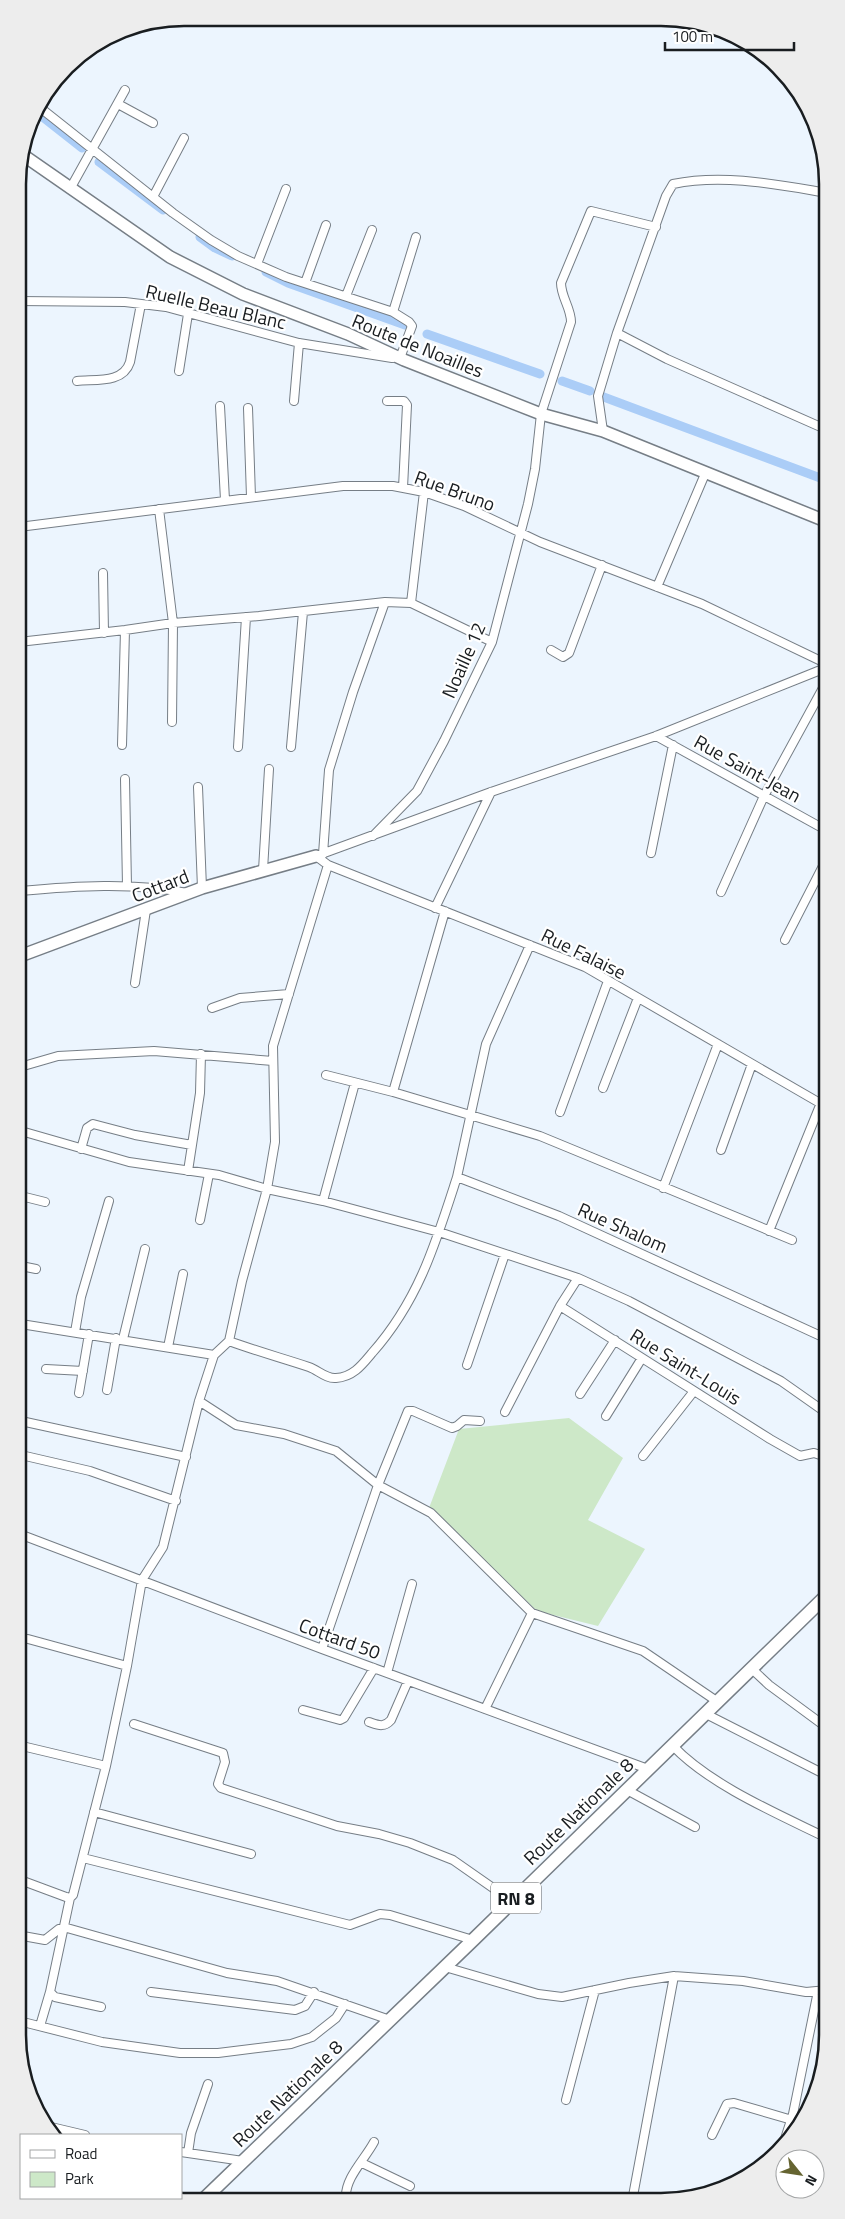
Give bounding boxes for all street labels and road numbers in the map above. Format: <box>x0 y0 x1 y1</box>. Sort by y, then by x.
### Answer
street label: Ruelle Beau Blanc <box>143 276 289 336</box>
street label: Route de Noailles <box>348 305 488 385</box>
street label: Rue Bruno <box>411 462 499 518</box>
street label: Noaille 12 <box>433 617 493 703</box>
street label: Rue Saint-Jean <box>689 727 807 809</box>
street label: Cottard <box>127 861 193 909</box>
street label: Rue Falaise <box>537 920 631 986</box>
street label: Rue Shalom <box>573 1194 673 1260</box>
street label: Rue Saint-Louis <box>625 1320 747 1412</box>
street label: Cottard 50 <box>295 1610 385 1666</box>
street label: Route Nationale 8 <box>516 1750 640 1871</box>
road number: RN 8 <box>491 1882 541 1914</box>
street label: Route Nationale 8 <box>225 2032 349 2153</box>

